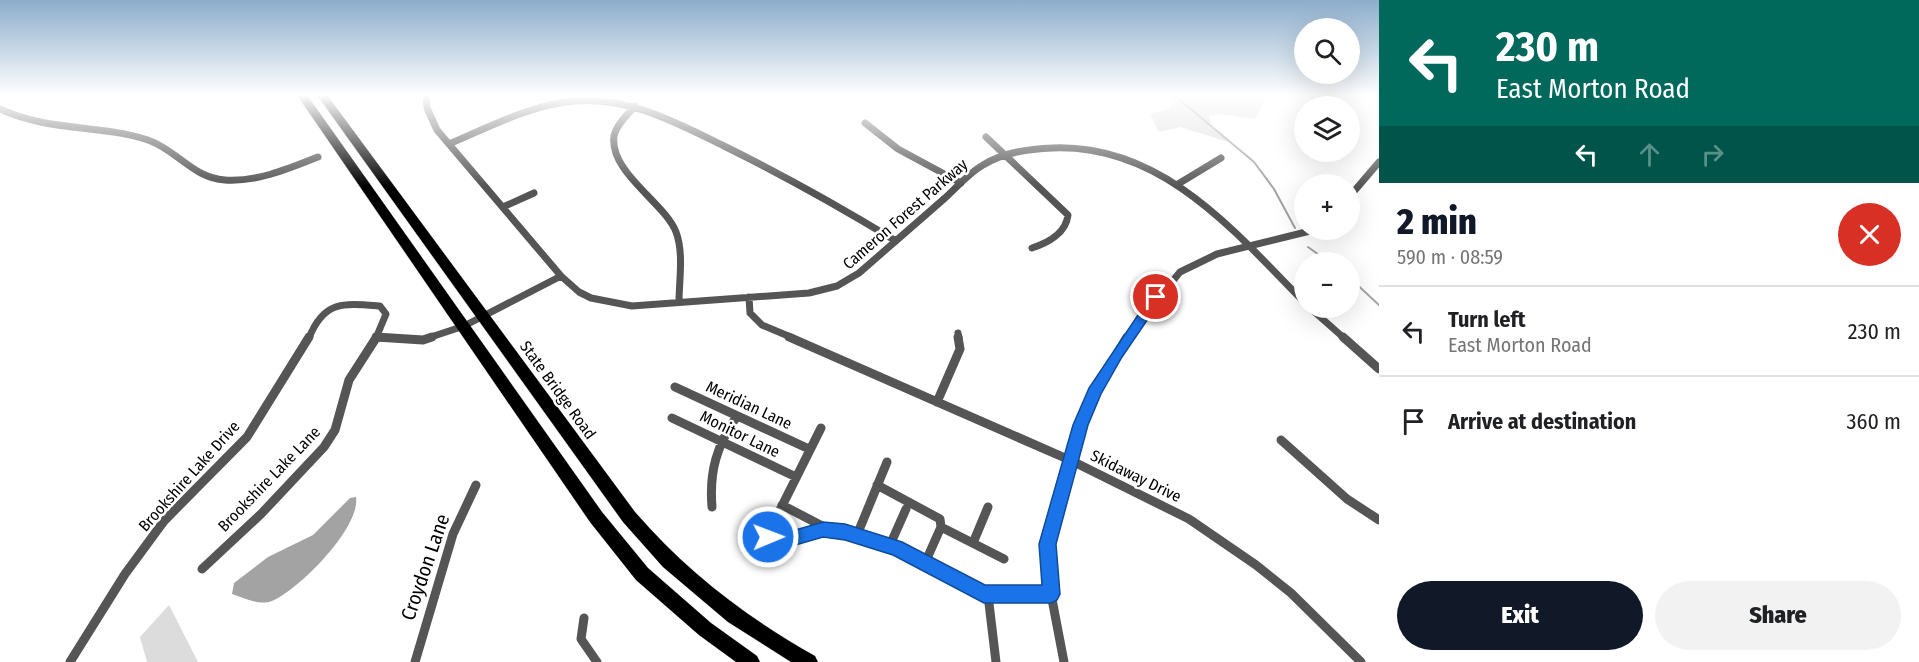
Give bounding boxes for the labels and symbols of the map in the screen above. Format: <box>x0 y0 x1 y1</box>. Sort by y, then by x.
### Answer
street label: Cameron Forest Parkway <box>839 154 972 273</box>
pin <box>1130 271 1181 322</box>
street label: State Bridge Road <box>516 337 600 443</box>
street label: Meridian Lane <box>703 377 795 433</box>
street label: Monitor Lane <box>697 407 783 461</box>
street label: Brookshire Lake Drive <box>134 417 244 535</box>
street label: Brookshire Lake Lane <box>214 422 324 536</box>
street label: Skidaway Drive <box>1088 446 1184 506</box>
position arrow <box>736 505 800 569</box>
street label: Croydon Lane <box>396 511 454 623</box>

